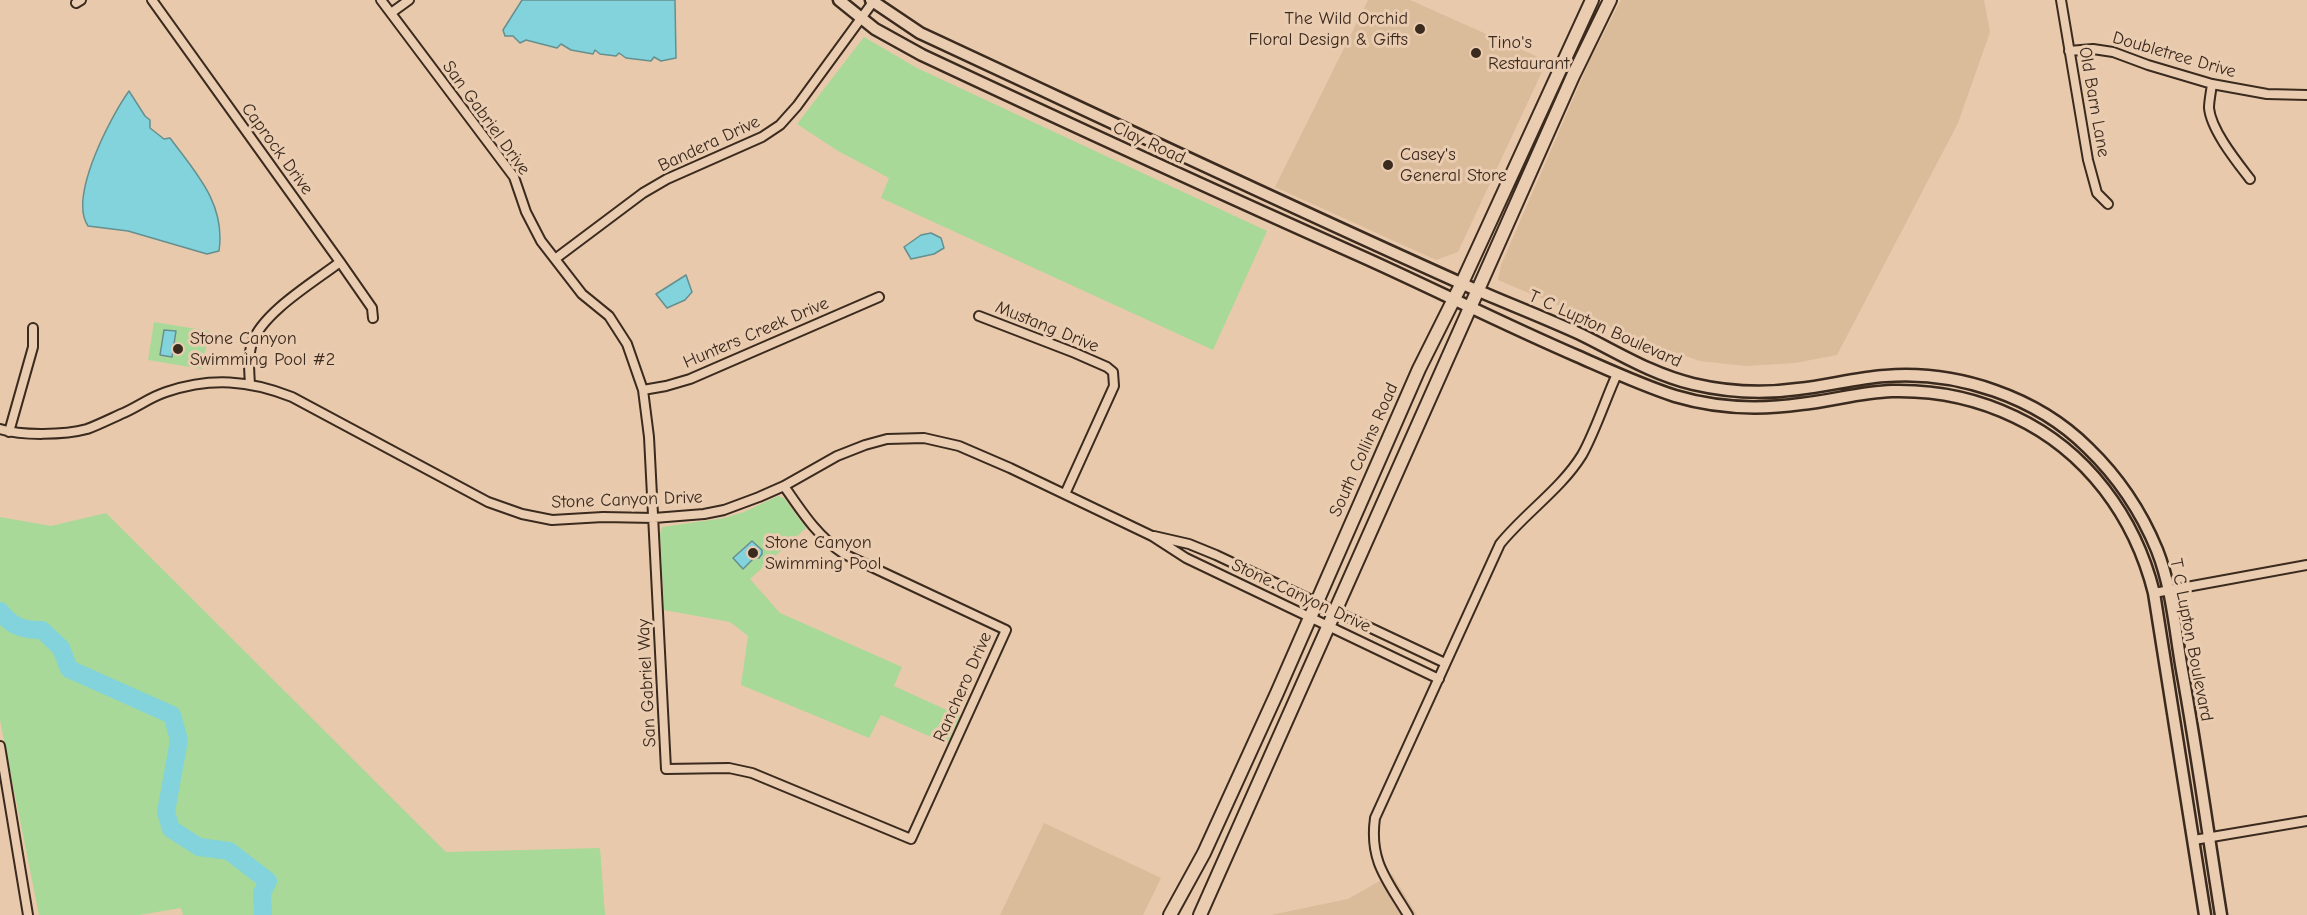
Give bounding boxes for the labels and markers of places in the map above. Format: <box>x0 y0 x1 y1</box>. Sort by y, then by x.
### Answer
place label: The Wild Orchid Floral Design & Gifts <box>1248 8 1408 50</box>
marker: The Wild Orchid Floral Design & Gifts <box>1413 22 1427 36</box>
place label: Tino's Restaurant <box>1488 32 1569 74</box>
marker: Tino's Restaurant <box>1469 46 1483 60</box>
place label: Casey's General Store <box>1400 144 1507 186</box>
marker: Casey's General Store <box>1381 158 1395 172</box>
place label: Stone Canyon Swimming Pool #2 <box>190 328 335 370</box>
marker: Stone Canyon Swimming Pool #2 <box>171 342 185 356</box>
place label: Stone Canyon Swimming Pool <box>765 532 881 574</box>
marker: Stone Canyon Swimming Pool <box>746 546 760 560</box>

